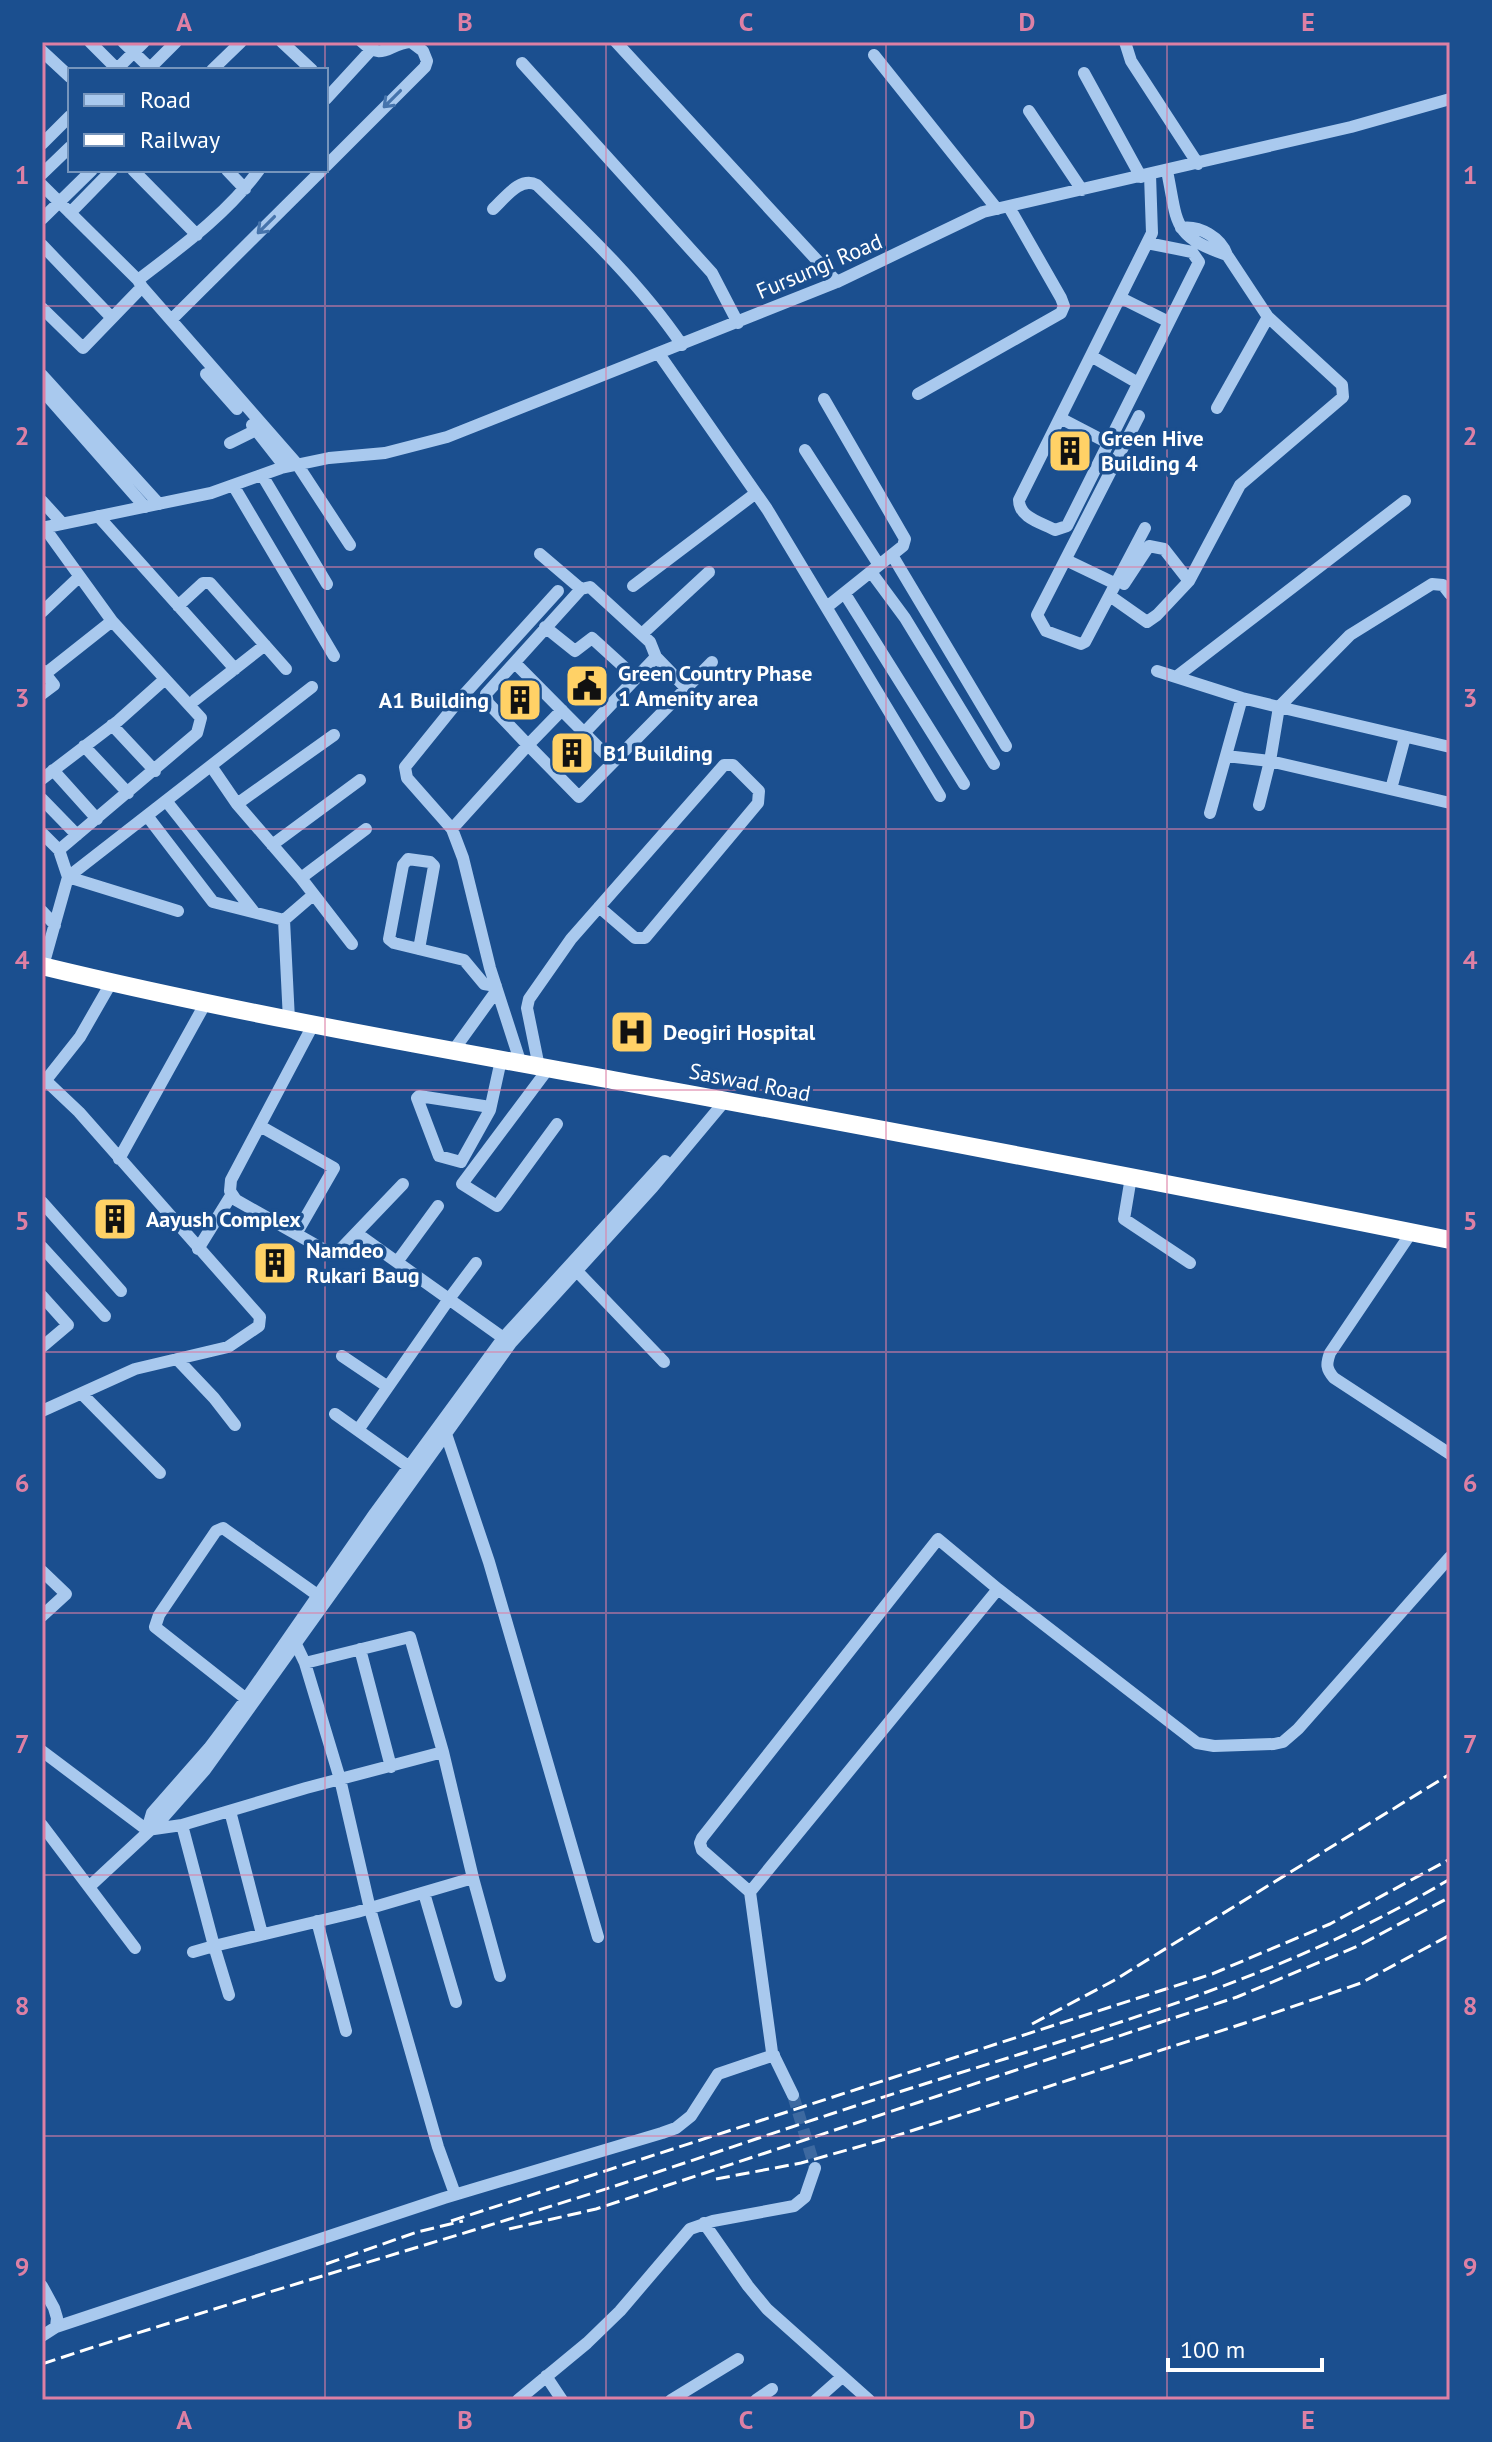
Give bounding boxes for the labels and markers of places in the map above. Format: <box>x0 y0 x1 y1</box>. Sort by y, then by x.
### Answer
place label: Green Hive Building 4 <box>1101 424 1204 477</box>
building icon: Green Hive Building 4 <box>1046 427 1094 475</box>
place label: Green Country Phase 1 Amenity area <box>618 659 812 712</box>
public building icon: Green Country Phase 1 Amenity area <box>563 662 611 710</box>
building icon: A1 Building <box>496 676 544 724</box>
place label: A1 Building <box>379 686 489 714</box>
building icon: B1 Building <box>548 729 596 777</box>
place label: B1 Building <box>603 739 713 767</box>
hospital icon: Deogiri Hospital <box>608 1008 656 1056</box>
place label: Deogiri Hospital <box>663 1018 816 1046</box>
building icon: Aayush Complex <box>91 1195 139 1243</box>
place label: Aayush Complex <box>146 1205 301 1233</box>
place label: Namdeo Rukari Baug <box>306 1236 420 1289</box>
building icon: Namdeo Rukari Baug <box>251 1239 299 1287</box>

